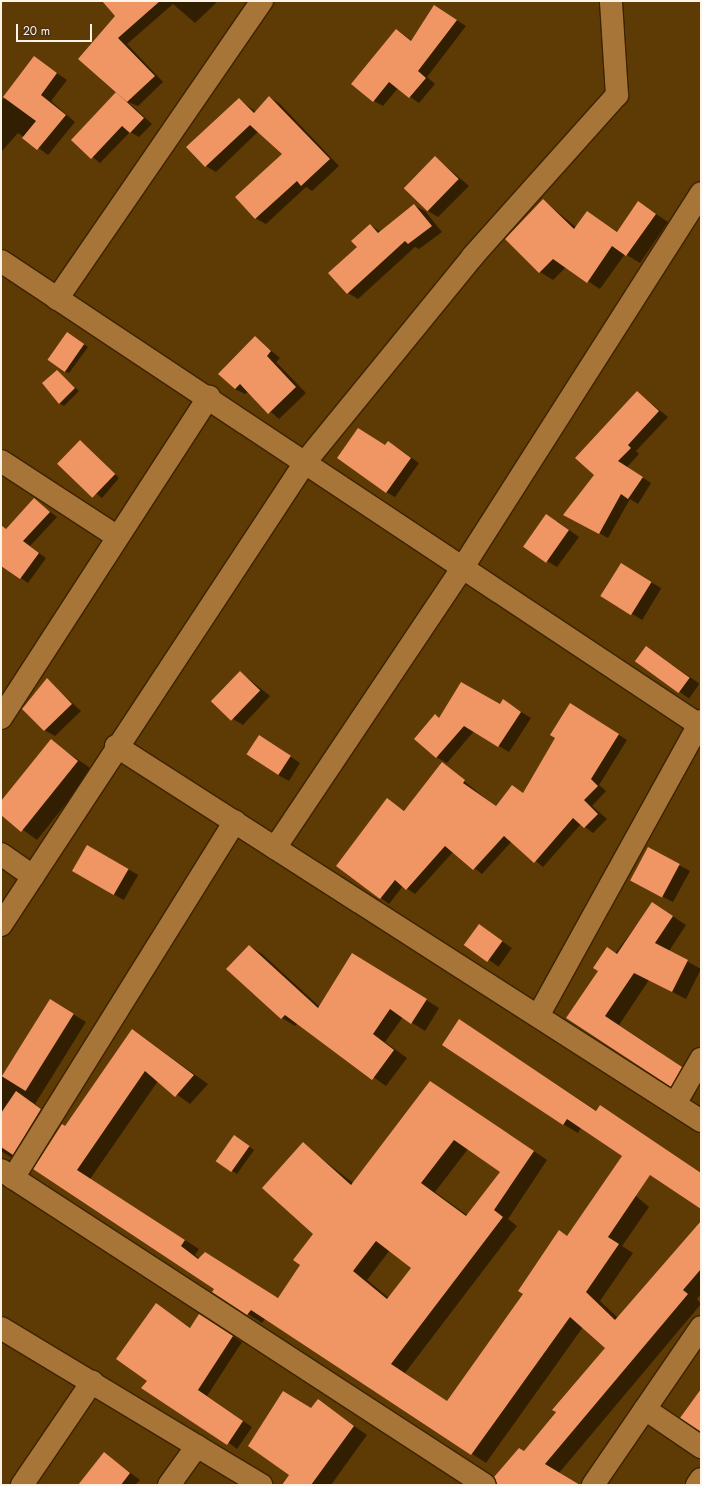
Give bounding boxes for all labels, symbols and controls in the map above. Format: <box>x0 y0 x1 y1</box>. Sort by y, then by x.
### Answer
scale bar <box>18 16 94 42</box>
text: 20 m <box>23 22 50 40</box>

